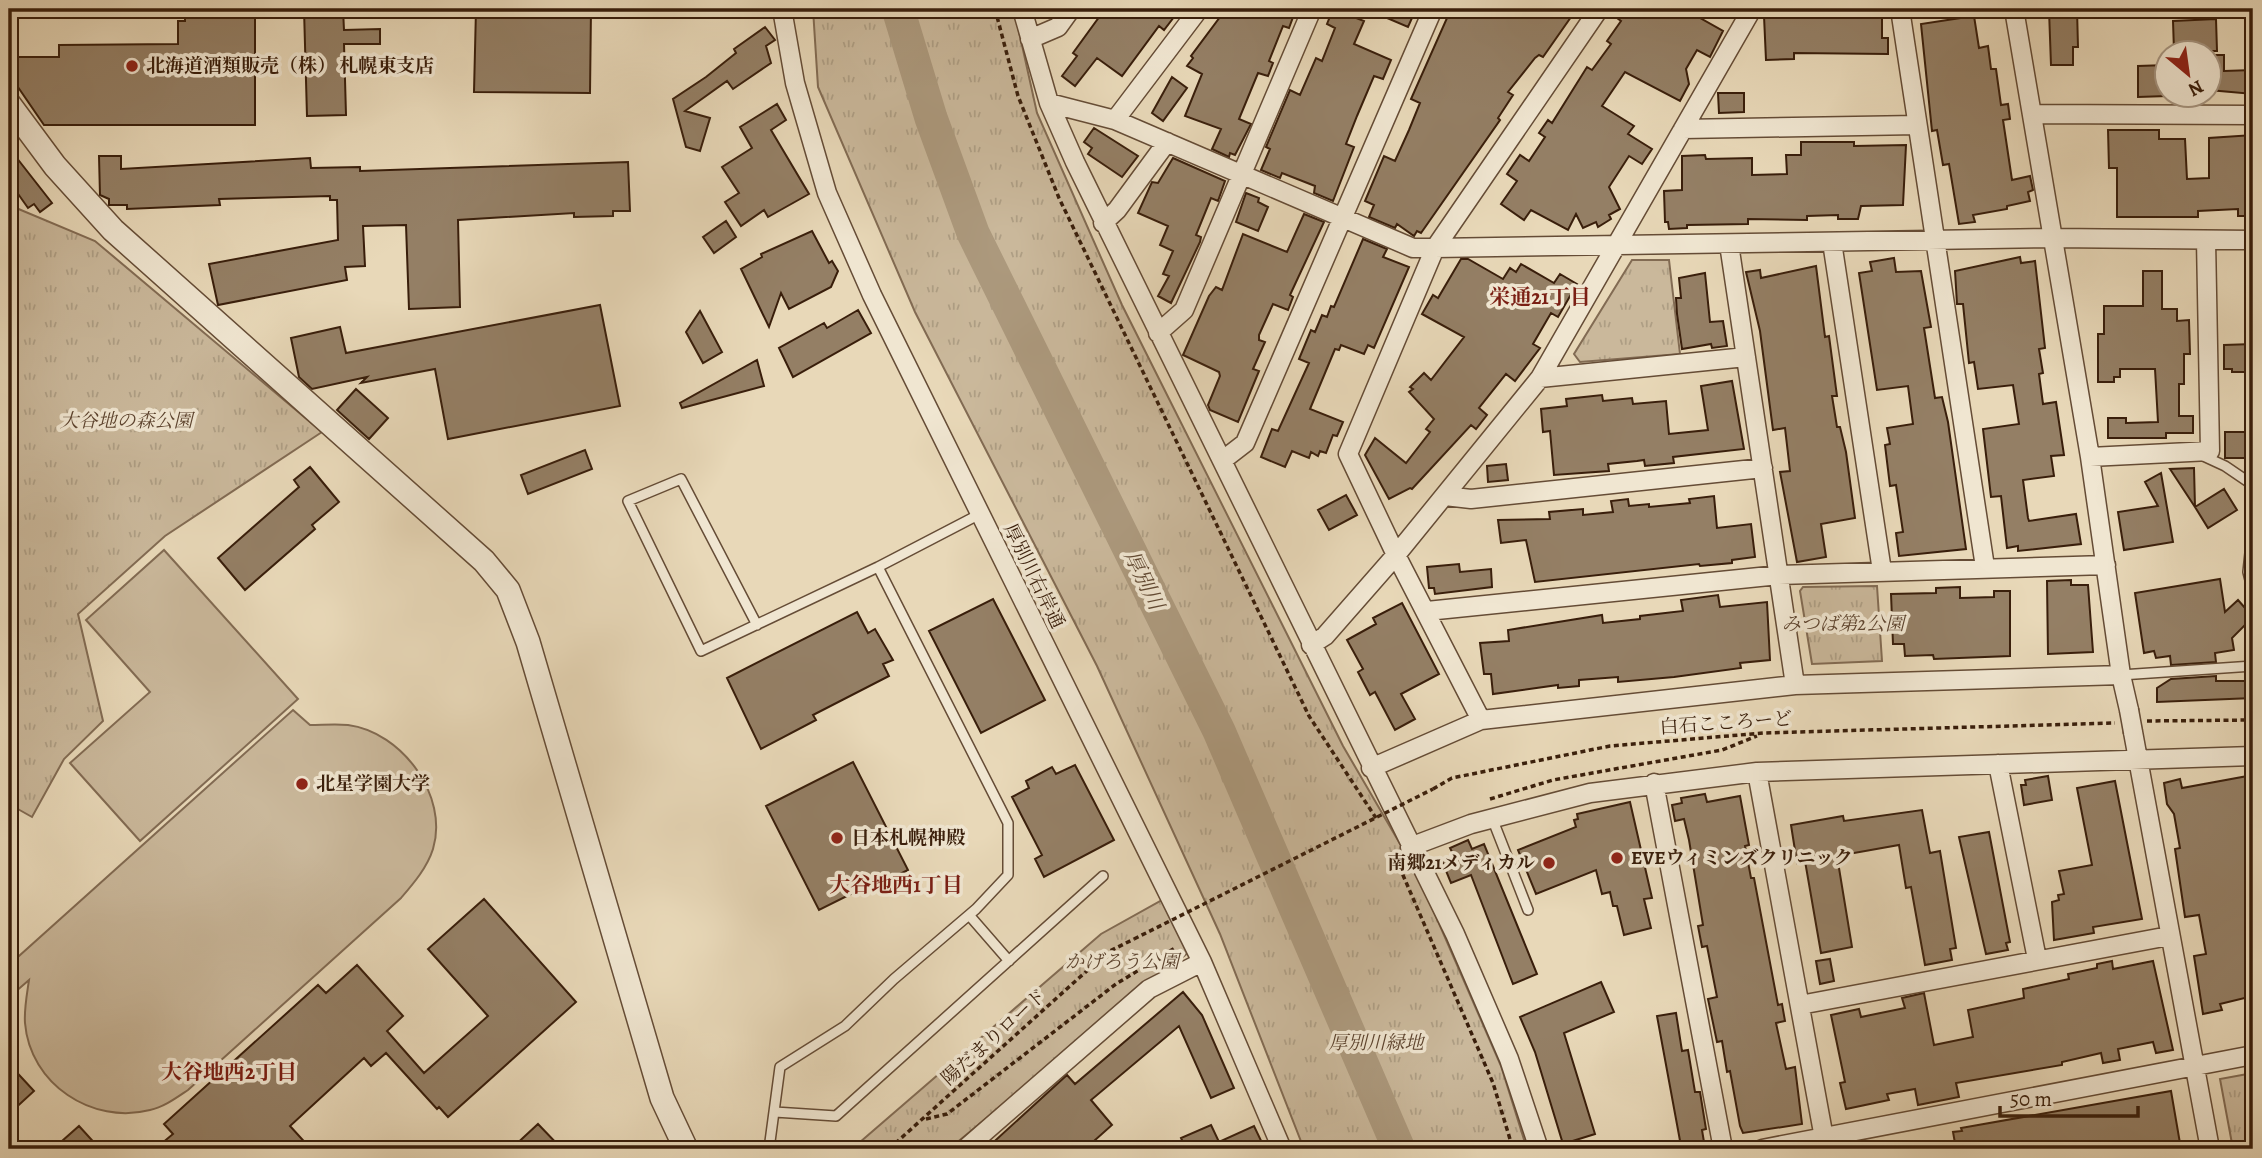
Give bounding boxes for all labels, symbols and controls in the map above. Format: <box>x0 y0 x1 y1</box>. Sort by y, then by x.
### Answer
north arrow <box>2154 38 2224 108</box>
place label: 北海道酒類販売（株） 札幌東支店 <box>146 53 434 79</box>
marker: 北海道酒類販売（株） 札幌東支店 <box>124 58 140 74</box>
text: N <box>2183 73 2208 103</box>
district label: 栄通21丁目 <box>1489 283 1591 311</box>
park label: 大谷地の森公園 <box>59 408 195 434</box>
street label: 厚別川右岸通 <box>997 519 1071 633</box>
water label: 厚別川 <box>1118 546 1171 616</box>
park label: みつば第2公園 <box>1782 611 1907 637</box>
street label: 白石こころーど <box>1659 705 1793 741</box>
place label: 北星学園大学 <box>316 771 430 797</box>
marker: 北星学園大学 <box>294 776 310 792</box>
place label: 日本札幌神殿 <box>851 825 966 851</box>
marker: 日本札幌神殿 <box>829 830 845 846</box>
place label: EVEウィミンズクリニック <box>1631 845 1853 871</box>
place label: 南郷21メディカル <box>1388 850 1535 876</box>
marker: EVEウィミンズクリニック <box>1609 850 1625 866</box>
marker: 南郷21メディカル <box>1541 855 1557 871</box>
district label: 大谷地西1丁目 <box>829 871 963 899</box>
park label: かげろう公園 <box>1065 949 1182 975</box>
street label: 陽だまりロード <box>936 983 1052 1091</box>
park label: 厚別川緑地 <box>1328 1030 1425 1056</box>
district label: 大谷地西2丁目 <box>161 1058 297 1086</box>
scale bar <box>2000 1074 2138 1118</box>
text: 50 m <box>2010 1085 2052 1113</box>

